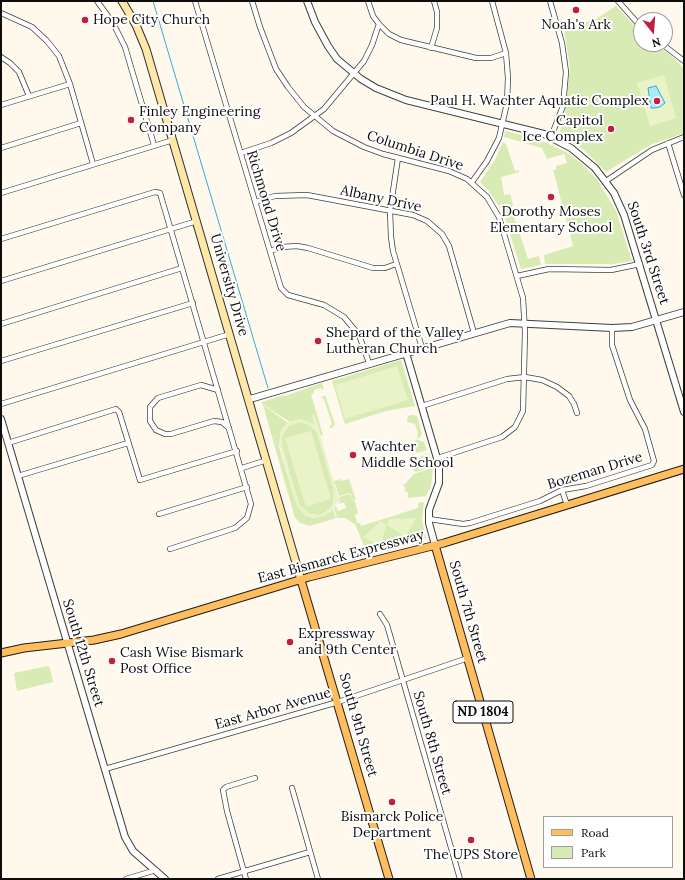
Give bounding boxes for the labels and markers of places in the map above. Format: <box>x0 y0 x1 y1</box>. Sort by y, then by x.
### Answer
marker: Noah's Ark <box>571 5 581 15</box>
place label: Hope City Church <box>93 12 210 28</box>
marker: Hope City Church <box>80 15 90 25</box>
place label: Noah's Ark <box>541 17 611 33</box>
place label: Paul H. Wachter Aquatic Complex <box>430 93 649 109</box>
marker: Paul H. Wachter Aquatic Complex <box>652 96 662 106</box>
place label: Finley Engineering Company <box>139 104 260 136</box>
place label: Capitol Ice Complex <box>522 113 603 146</box>
marker: Finley Engineering Company <box>126 115 136 125</box>
marker: Capitol Ice Complex <box>606 124 616 134</box>
marker: Dorothy Moses Elementary School <box>546 192 556 202</box>
place label: Dorothy Moses Elementary School <box>490 204 612 236</box>
place label: Shepard of the Valley Lutheran Church <box>326 325 464 358</box>
marker: Shepard of the Valley Lutheran Church <box>313 336 323 346</box>
place label: Wachter Middle School <box>361 439 454 472</box>
marker: Wachter Middle School <box>348 450 358 460</box>
place label: Expressway and 9th Center <box>298 626 396 658</box>
marker: Expressway and 9th Center <box>285 637 295 647</box>
place label: Cash Wise Bismark Post Office <box>120 645 243 678</box>
marker: Cash Wise Bismark Post Office <box>107 656 117 666</box>
marker: Bismarck Police Department <box>387 797 397 807</box>
place label: Bismarck Police Department <box>341 809 443 842</box>
marker: The UPS Store <box>466 835 476 845</box>
place label: The UPS Store <box>424 847 518 863</box>

